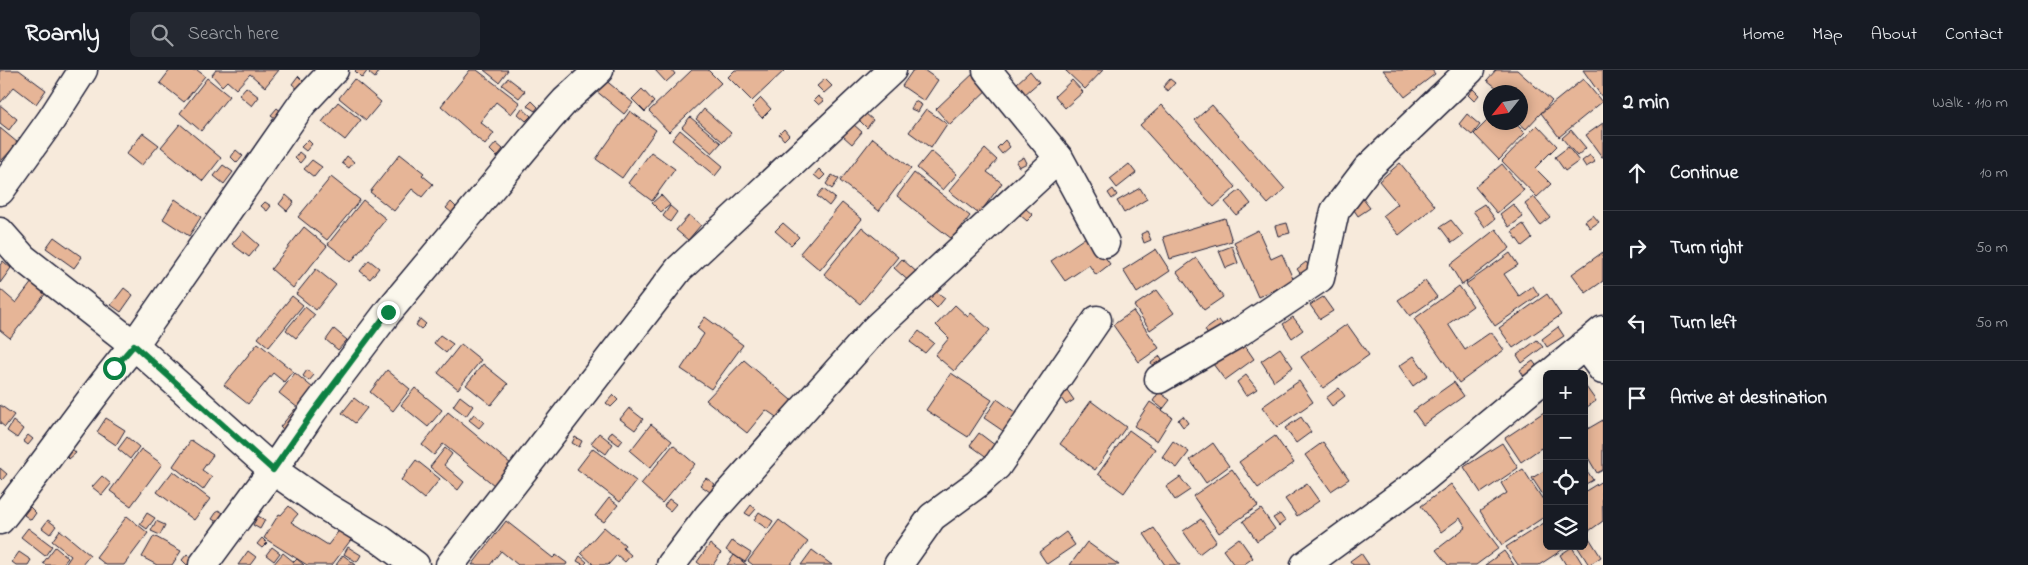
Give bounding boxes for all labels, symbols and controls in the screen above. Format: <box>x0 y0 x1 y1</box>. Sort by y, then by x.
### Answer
search box <box>130 12 480 57</box>
text: Roamly <box>25 17 100 52</box>
icon: search <box>148 21 176 49</box>
text: Search here <box>188 21 279 48</box>
text: Home <box>1743 22 1784 48</box>
text: Map <box>1812 22 1843 48</box>
text: About <box>1871 22 1917 48</box>
text: Contact <box>1945 22 2003 48</box>
north arrow <box>1483 85 1528 130</box>
text: 2 min <box>1623 88 1669 118</box>
text: Walk · 110 m <box>1932 91 2008 115</box>
icon: ahead <box>1623 159 1651 187</box>
text: Continue <box>1670 160 1738 187</box>
text: 10 m <box>1980 161 2008 185</box>
icon: right <box>1623 234 1651 262</box>
text: Turn right <box>1670 235 1743 262</box>
text: 50 m <box>1976 236 2008 260</box>
route end <box>377 301 400 324</box>
icon: left <box>1623 309 1651 337</box>
text: Turn left <box>1670 310 1737 337</box>
text: 50 m <box>1976 311 2008 335</box>
route start <box>103 357 126 380</box>
map controls <box>1543 370 1588 550</box>
button: + <box>1543 370 1588 415</box>
icon: arrive <box>1623 384 1651 412</box>
text: Arrive at destination <box>1670 385 1827 412</box>
button: − <box>1543 415 1588 460</box>
button: locate <box>1543 460 1588 505</box>
button: layers <box>1543 505 1588 550</box>

